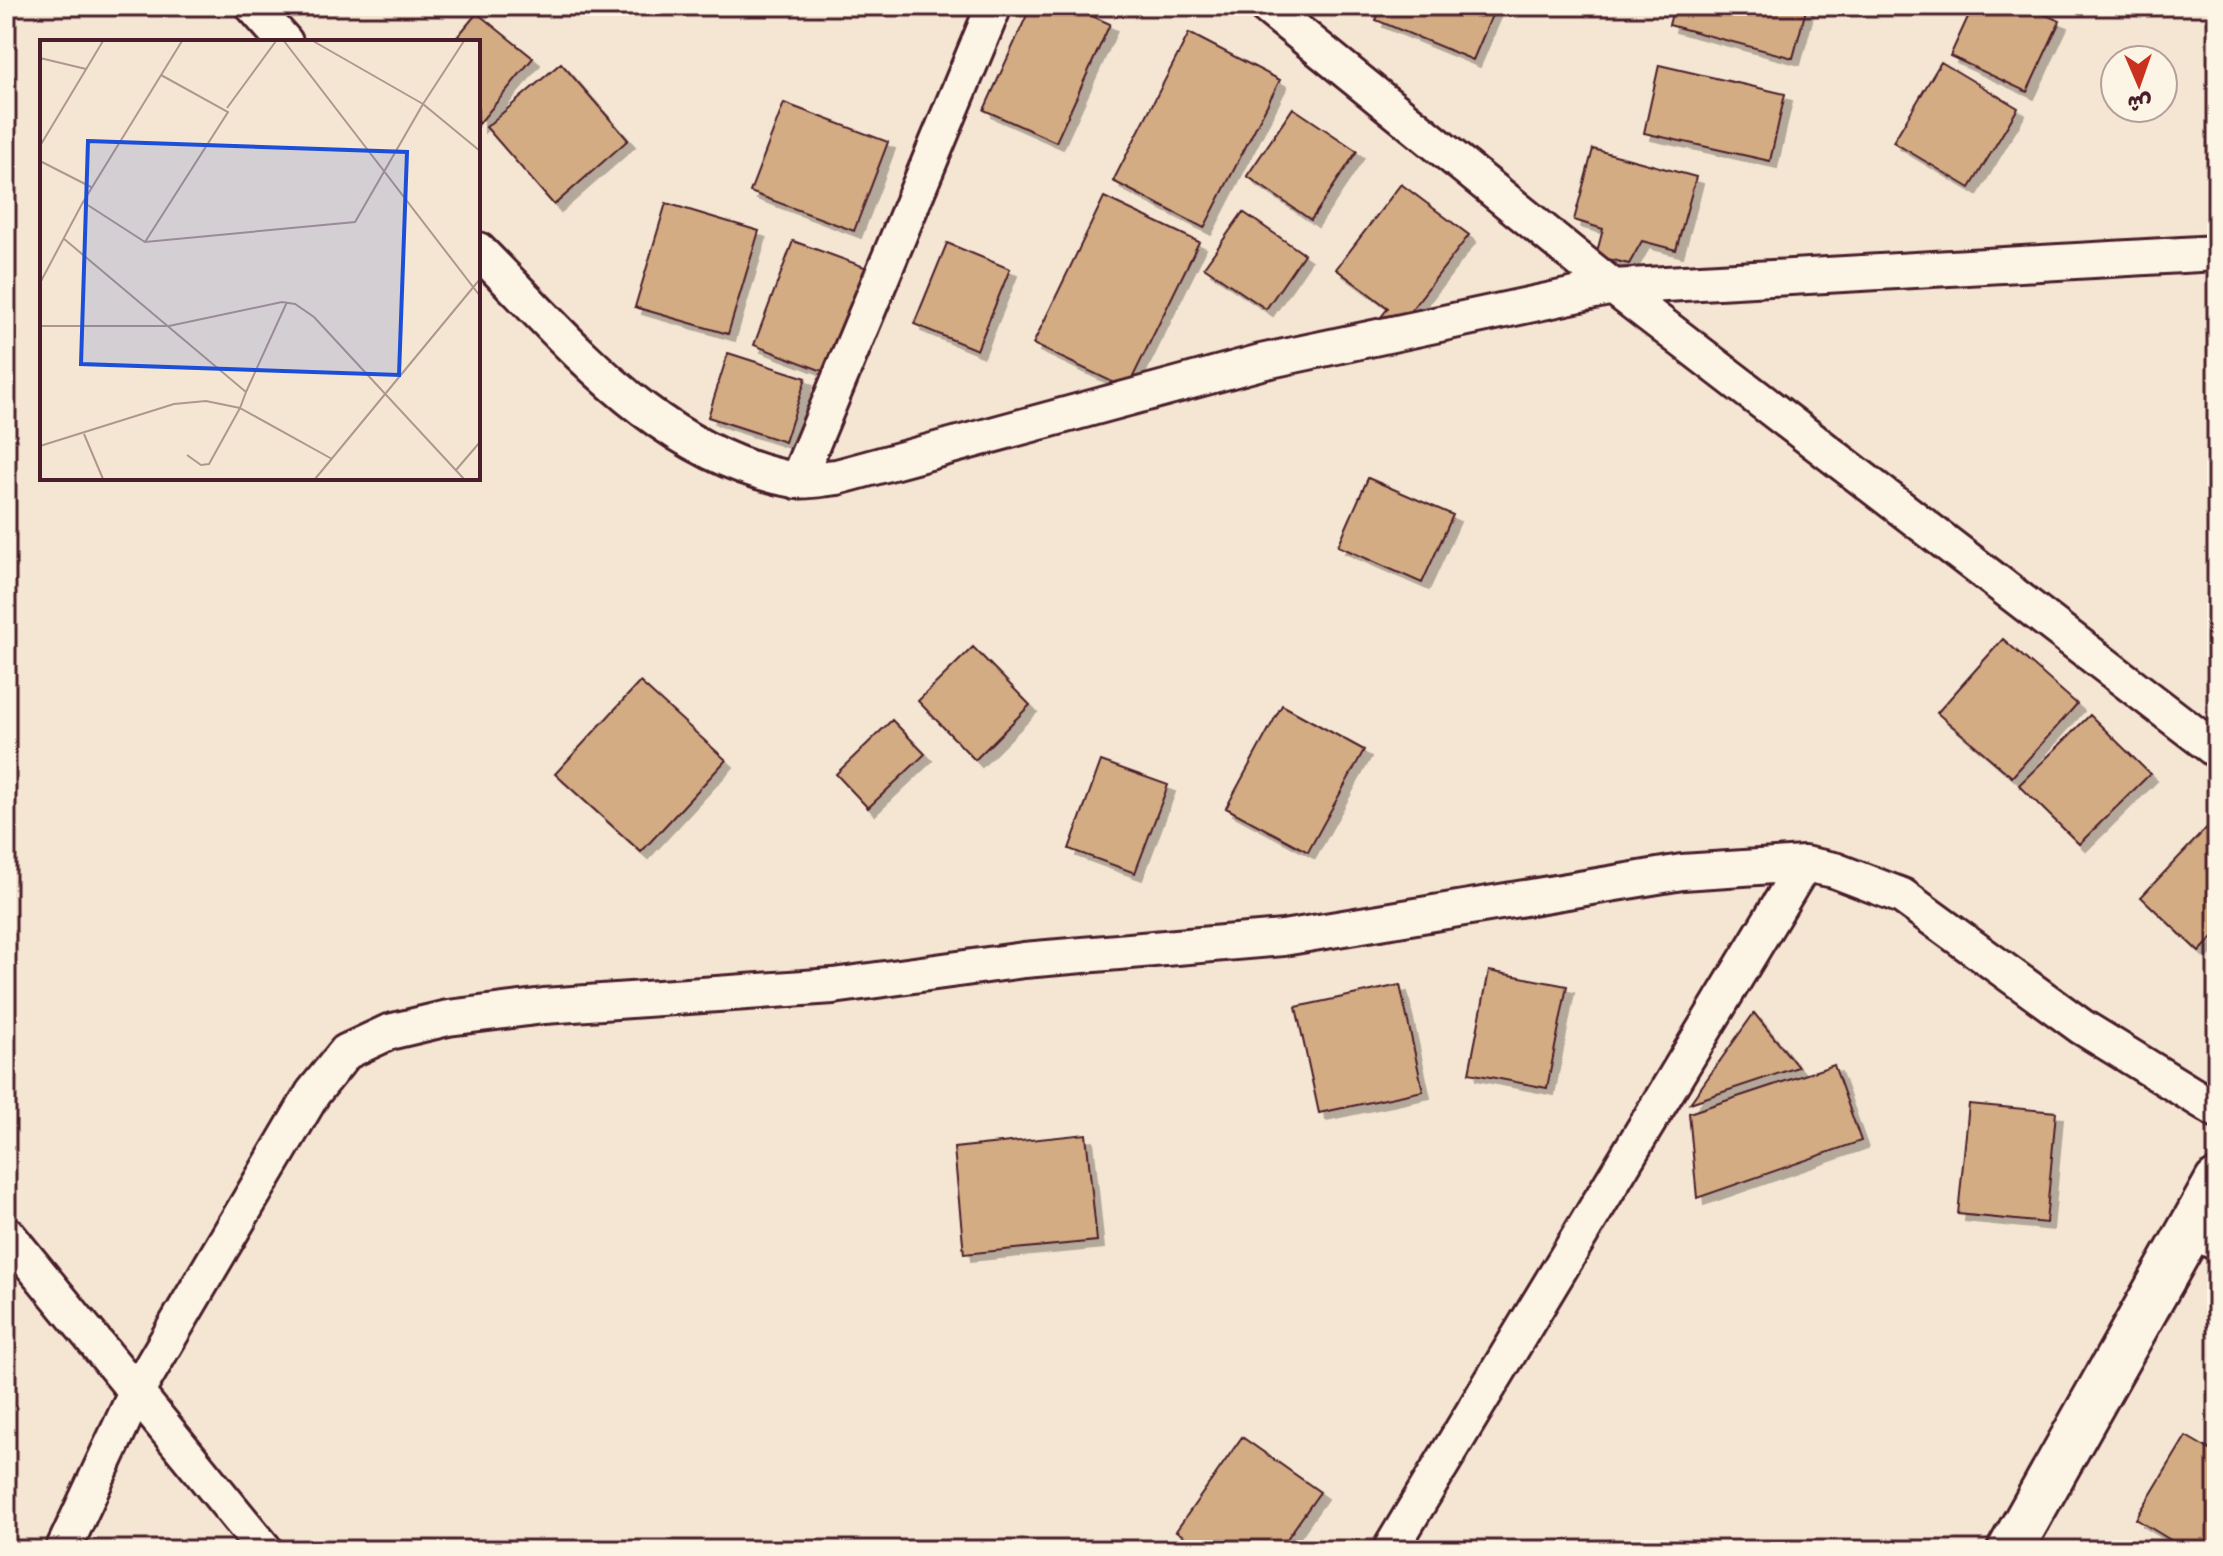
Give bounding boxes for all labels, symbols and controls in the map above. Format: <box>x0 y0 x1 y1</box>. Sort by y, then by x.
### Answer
inset map <box>40 40 480 480</box>
north arrow <box>2099 44 2179 124</box>
text: ش <box>2127 85 2152 117</box>

